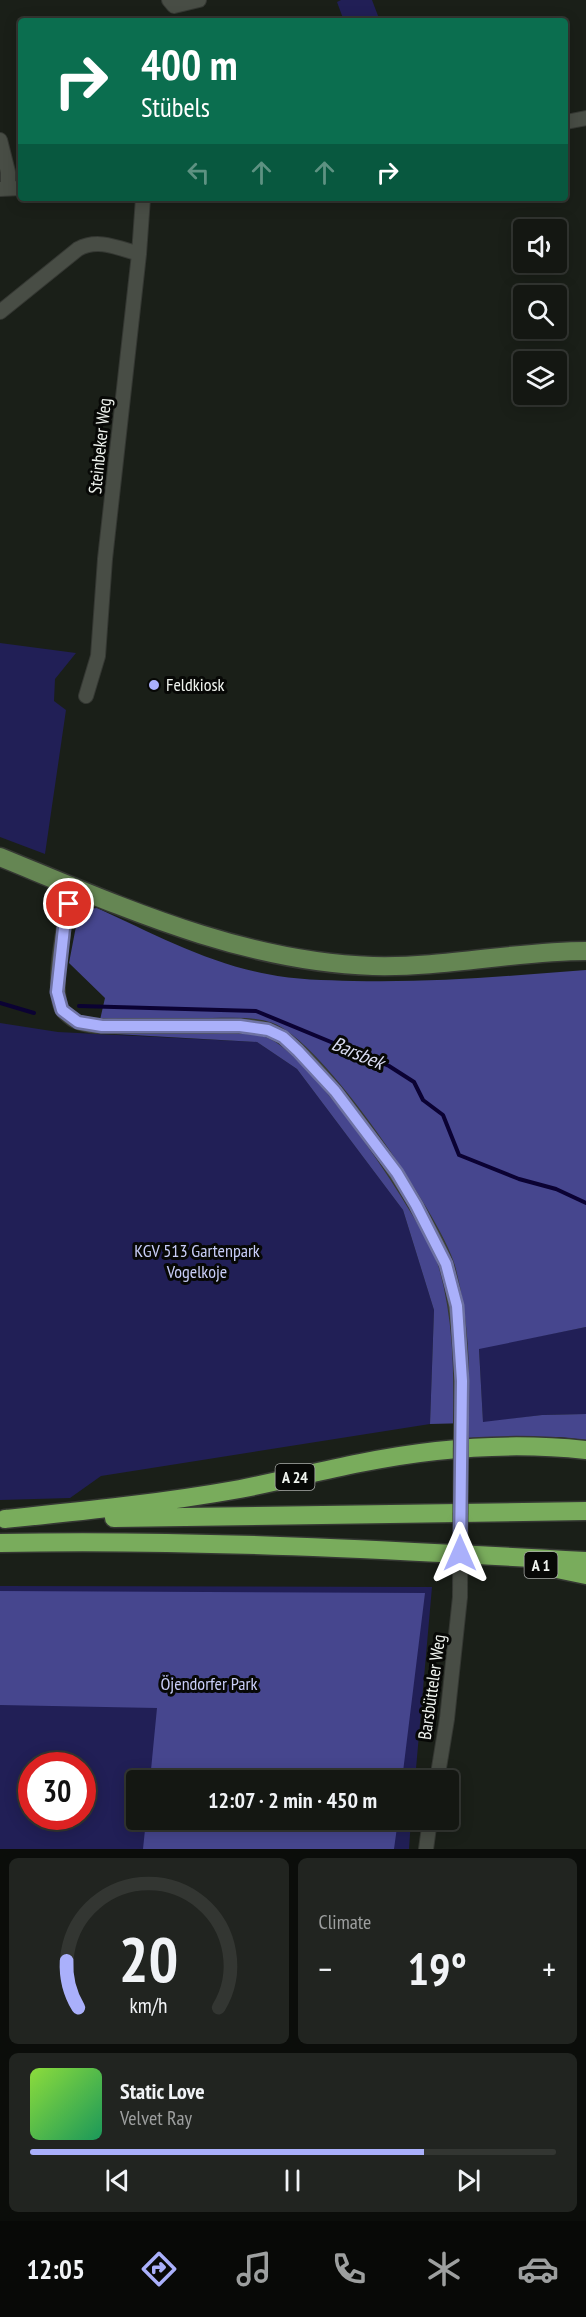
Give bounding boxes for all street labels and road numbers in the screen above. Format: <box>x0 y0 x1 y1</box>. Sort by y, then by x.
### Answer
street label: Steinbeker Weg <box>83 397 116 495</box>
road number: A 24 <box>276 1464 314 1490</box>
road number: A 1 <box>524 1552 558 1578</box>
street label: Barsbütteler Weg <box>413 1633 450 1741</box>

